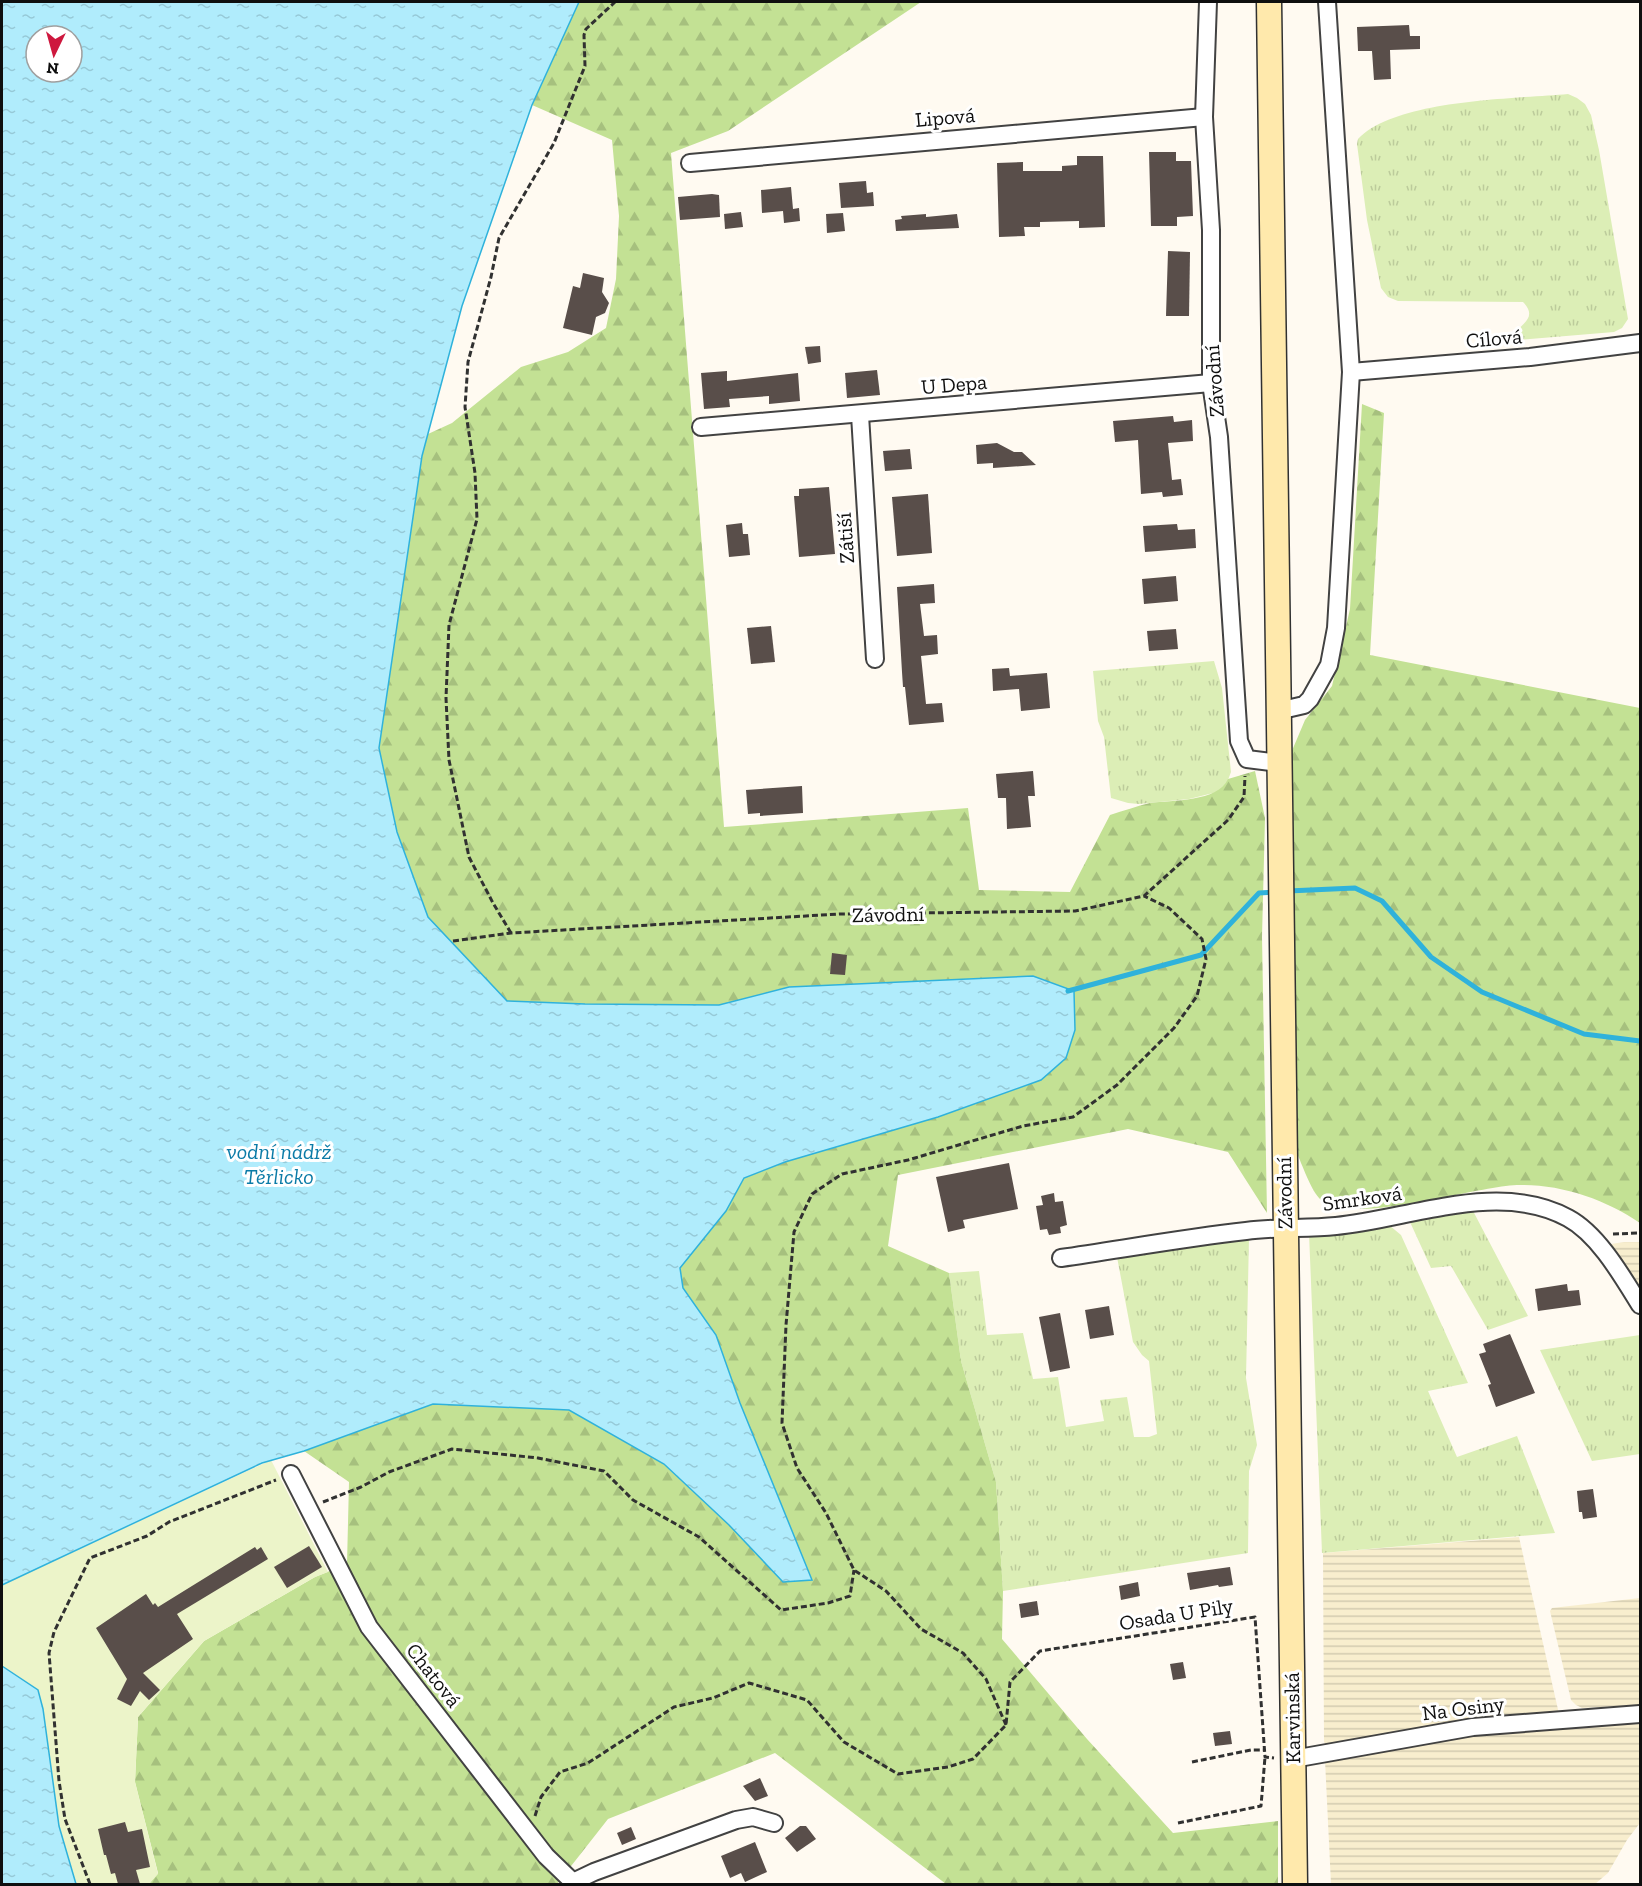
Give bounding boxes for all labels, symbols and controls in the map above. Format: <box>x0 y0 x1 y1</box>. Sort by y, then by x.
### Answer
north arrow <box>24 24 84 84</box>
text: N <box>46 58 60 78</box>
street label: Lipová <box>914 102 976 132</box>
street label: Cílová <box>1465 323 1523 353</box>
street label: Závodní <box>1199 344 1229 418</box>
street label: U Depa <box>920 369 988 399</box>
street label: Zátiší <box>831 512 859 564</box>
street label: Závodní <box>852 901 925 927</box>
water label: vodní nádrž Těrlicko <box>226 1138 332 1190</box>
street label: Závodní <box>1271 1156 1297 1229</box>
street label: Smrková <box>1321 1180 1403 1216</box>
street label: Osada U Pily <box>1117 1593 1235 1635</box>
street label: Chatová <box>401 1638 467 1712</box>
street label: Karvinská <box>1279 1672 1305 1764</box>
street label: Na Osiny <box>1420 1691 1506 1725</box>

